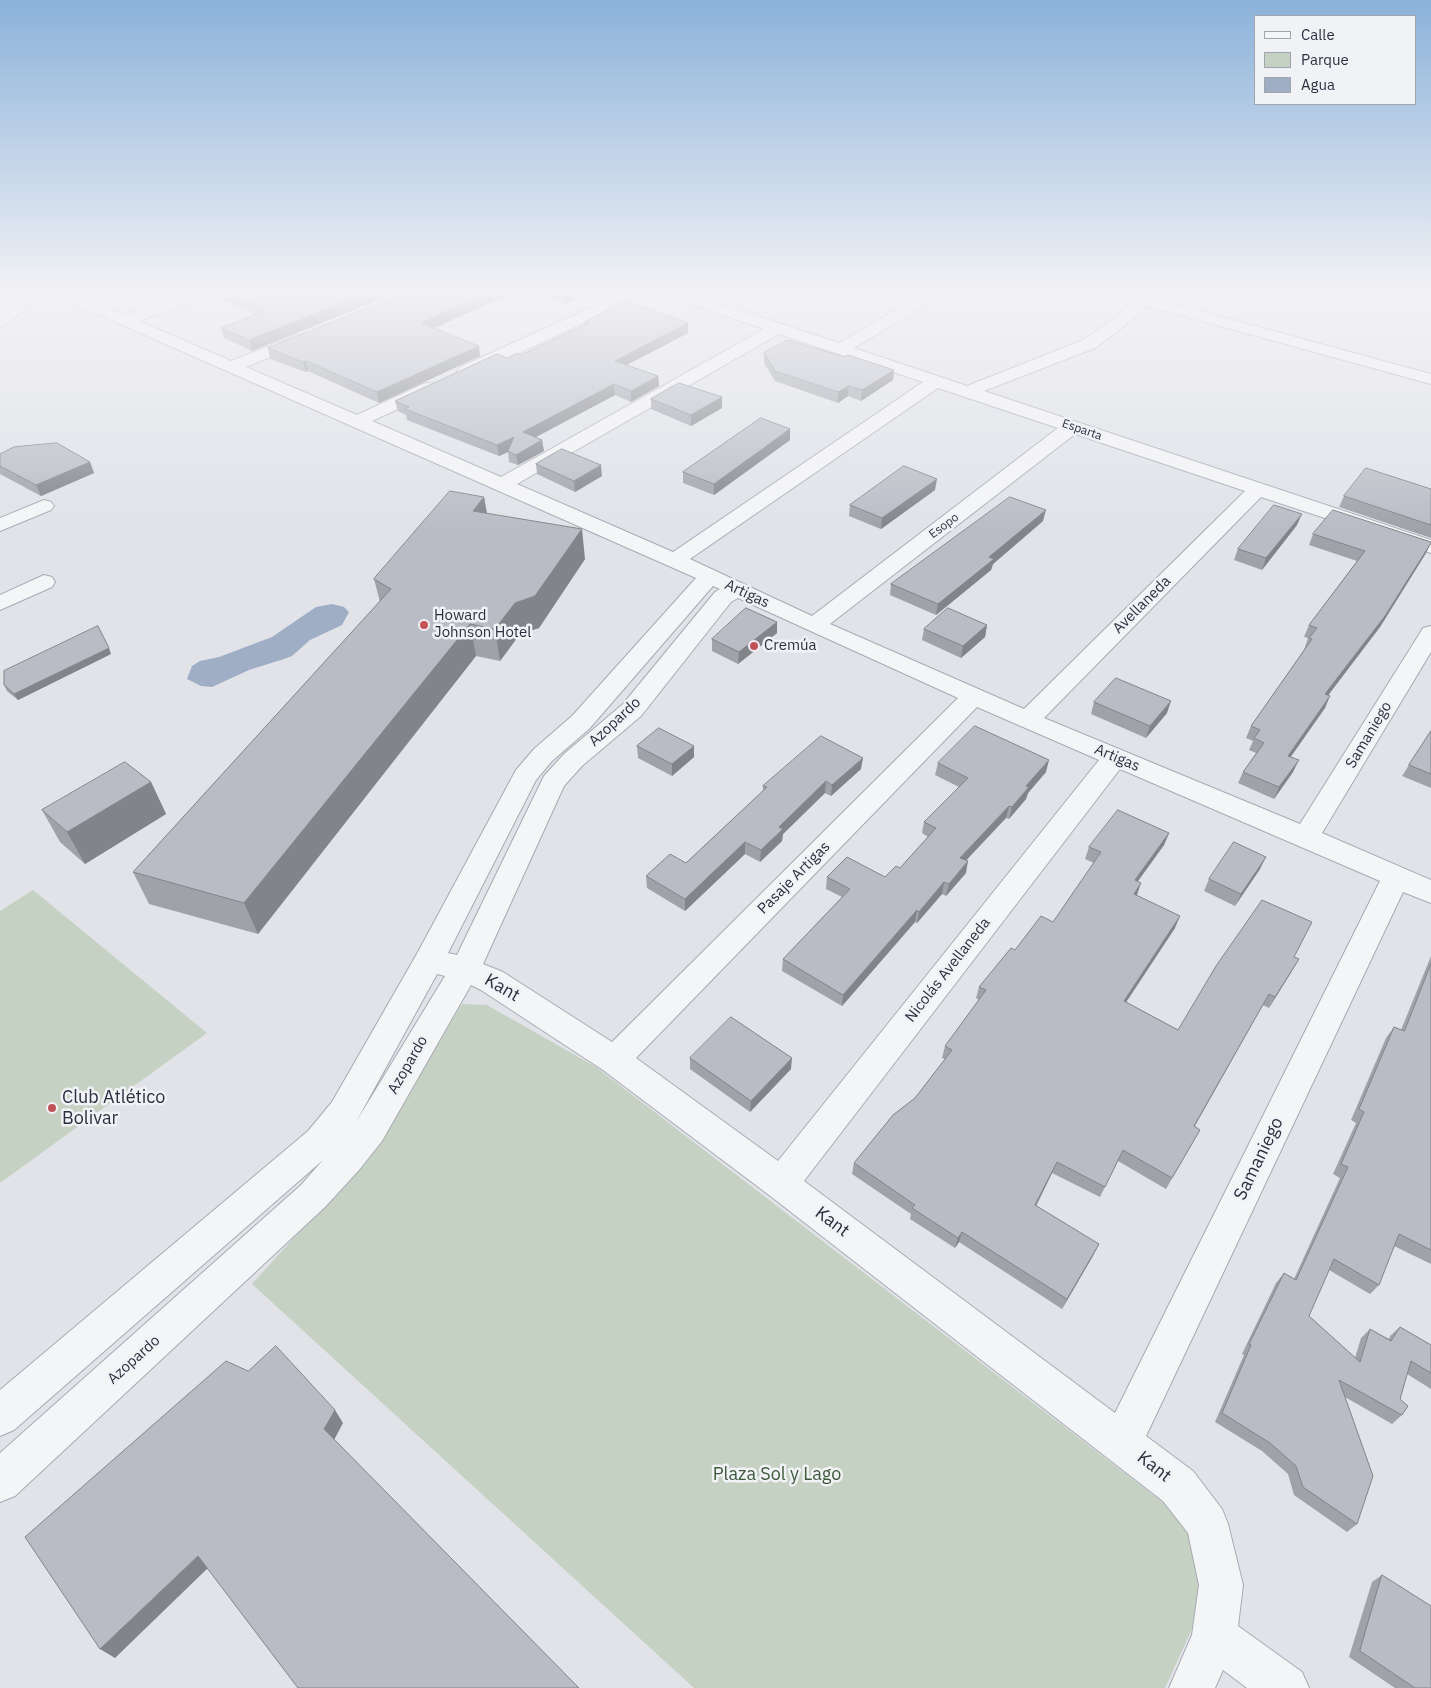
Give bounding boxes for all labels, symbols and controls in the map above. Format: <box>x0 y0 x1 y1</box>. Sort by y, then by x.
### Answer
legend <box>1254 15 1416 105</box>
text: Calle <box>1301 25 1335 44</box>
text: Parque <box>1301 50 1349 69</box>
text: Agua <box>1301 75 1335 94</box>
street label: Esparta <box>1060 416 1104 444</box>
street label: Esopo <box>926 510 962 542</box>
street label: Avellaneda <box>1109 572 1175 638</box>
street label: Artigas <box>722 576 772 612</box>
place label: Howard Johnson Hotel <box>434 607 531 642</box>
marker: Howard Johnson Hotel <box>418 619 430 631</box>
place label: Cremúa <box>764 637 817 655</box>
marker: Cremúa <box>748 640 760 652</box>
street label: Azopardo <box>585 694 645 750</box>
street label: Samaniego <box>1342 698 1396 772</box>
street label: Artigas <box>1092 740 1142 776</box>
street label: Pasaje Artigas <box>754 838 834 918</box>
street label: Nicolás Avellaneda <box>902 914 994 1026</box>
street label: Kant <box>480 969 524 1007</box>
street label: Azopardo <box>384 1033 432 1097</box>
place label: Club Atlético Bolivar <box>62 1087 165 1130</box>
marker: Club Atlético Bolivar <box>46 1102 58 1114</box>
street label: Samaniego <box>1230 1114 1288 1204</box>
street label: Kant <box>811 1202 853 1242</box>
street label: Azopardo <box>104 1332 164 1388</box>
street label: Kant <box>1133 1447 1175 1487</box>
park label: Plaza Sol y Lago <box>713 1464 841 1486</box>

